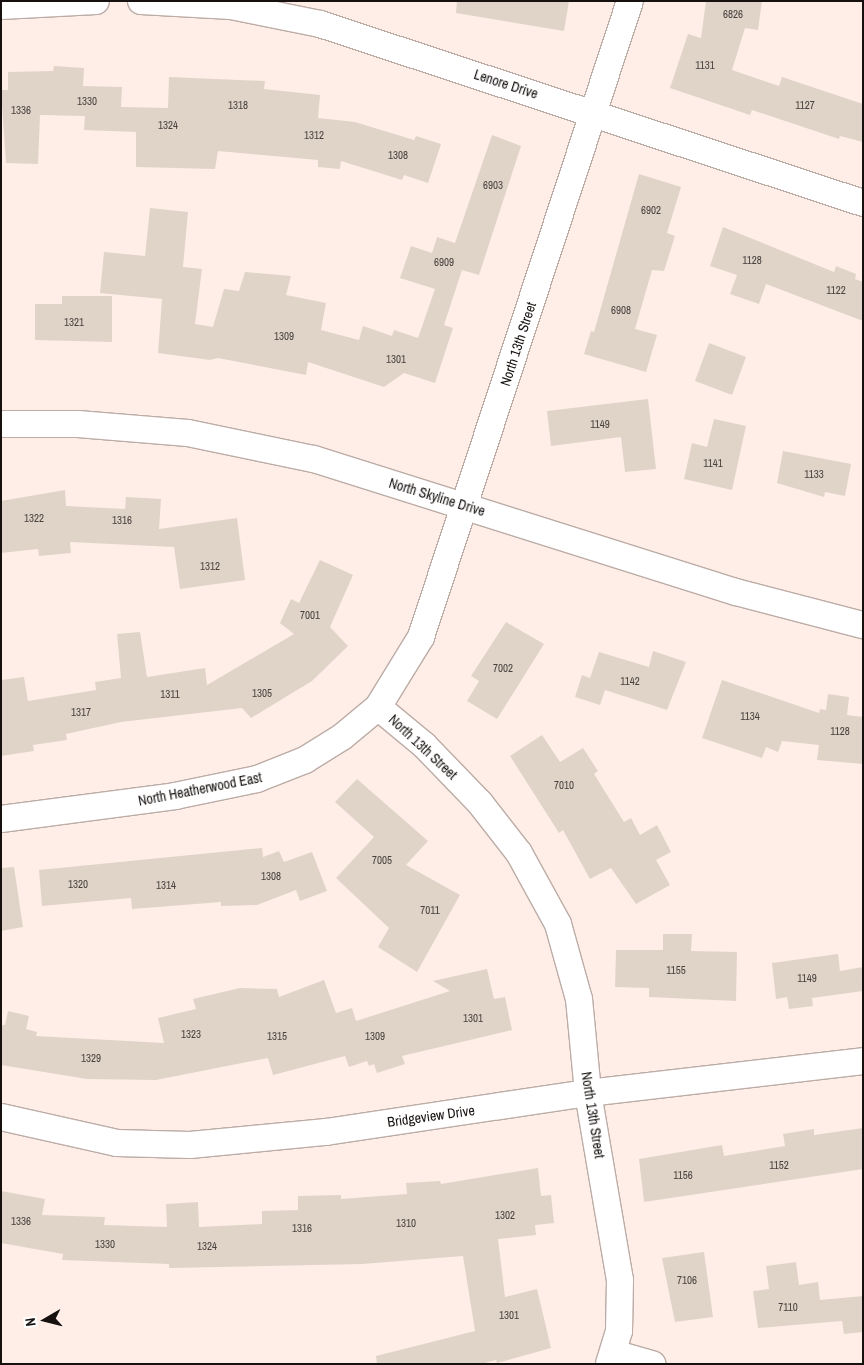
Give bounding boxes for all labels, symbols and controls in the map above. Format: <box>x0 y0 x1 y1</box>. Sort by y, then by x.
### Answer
house number: 6826 <box>723 7 743 21</box>
house number: 1131 <box>695 58 715 72</box>
street label: Lenore Drive <box>472 66 540 102</box>
house number: 1330 <box>77 94 97 108</box>
house number: 1318 <box>228 98 248 112</box>
house number: 1127 <box>795 98 815 112</box>
house number: 1336 <box>11 103 31 117</box>
house number: 1324 <box>158 118 178 132</box>
house number: 1312 <box>304 128 324 142</box>
house number: 1308 <box>388 148 408 162</box>
house number: 6903 <box>483 178 503 192</box>
house number: 6902 <box>641 203 661 217</box>
house number: 1128 <box>742 253 762 267</box>
house number: 6909 <box>434 255 454 269</box>
house number: 1122 <box>826 283 846 297</box>
street label: North 13th Street <box>497 300 539 388</box>
house number: 6908 <box>611 303 631 317</box>
house number: 1321 <box>64 315 84 329</box>
house number: 1309 <box>274 329 294 343</box>
house number: 1301 <box>386 352 406 366</box>
house number: 1149 <box>590 417 610 431</box>
house number: 1141 <box>703 456 723 470</box>
house number: 1133 <box>804 467 824 481</box>
street label: North Skyline Drive <box>387 474 487 520</box>
house number: 1322 <box>24 511 44 525</box>
house number: 1316 <box>112 513 132 527</box>
house number: 1312 <box>200 559 220 573</box>
house number: 7001 <box>300 608 320 622</box>
house number: 7002 <box>493 661 513 675</box>
house number: 1142 <box>620 674 640 688</box>
house number: 1305 <box>252 686 272 700</box>
house number: 1311 <box>160 687 180 701</box>
house number: 1317 <box>71 705 91 719</box>
house number: 1134 <box>740 709 760 723</box>
street label: North 13th Street <box>385 711 461 783</box>
house number: 1128 <box>830 724 850 738</box>
street label: North Heatherwood East <box>137 769 263 809</box>
house number: 7010 <box>554 778 574 792</box>
house number: 7005 <box>372 853 392 867</box>
house number: 1308 <box>261 869 281 883</box>
house number: 1320 <box>68 877 88 891</box>
house number: 1314 <box>156 878 176 892</box>
house number: 7011 <box>420 903 440 917</box>
house number: 1155 <box>666 963 686 977</box>
house number: 1149 <box>797 971 817 985</box>
house number: 1301 <box>463 1011 483 1025</box>
house number: 1323 <box>181 1027 201 1041</box>
house number: 1315 <box>267 1029 287 1043</box>
house number: 1309 <box>365 1029 385 1043</box>
house number: 1329 <box>81 1051 101 1065</box>
street label: North 13th Street <box>578 1071 608 1159</box>
street label: Bridgeview Drive <box>386 1102 476 1130</box>
house number: 1152 <box>769 1158 789 1172</box>
house number: 1156 <box>673 1168 693 1182</box>
house number: 1302 <box>495 1208 515 1222</box>
house number: 1336 <box>11 1214 31 1228</box>
house number: 1310 <box>396 1216 416 1230</box>
house number: 1316 <box>292 1221 312 1235</box>
house number: 1330 <box>95 1237 115 1251</box>
house number: 1324 <box>197 1239 217 1253</box>
house number: 7106 <box>677 1273 697 1287</box>
north arrow <box>20 1295 70 1345</box>
house number: 7110 <box>778 1300 798 1314</box>
house number: 1301 <box>499 1308 519 1322</box>
text: N <box>21 1317 40 1327</box>

